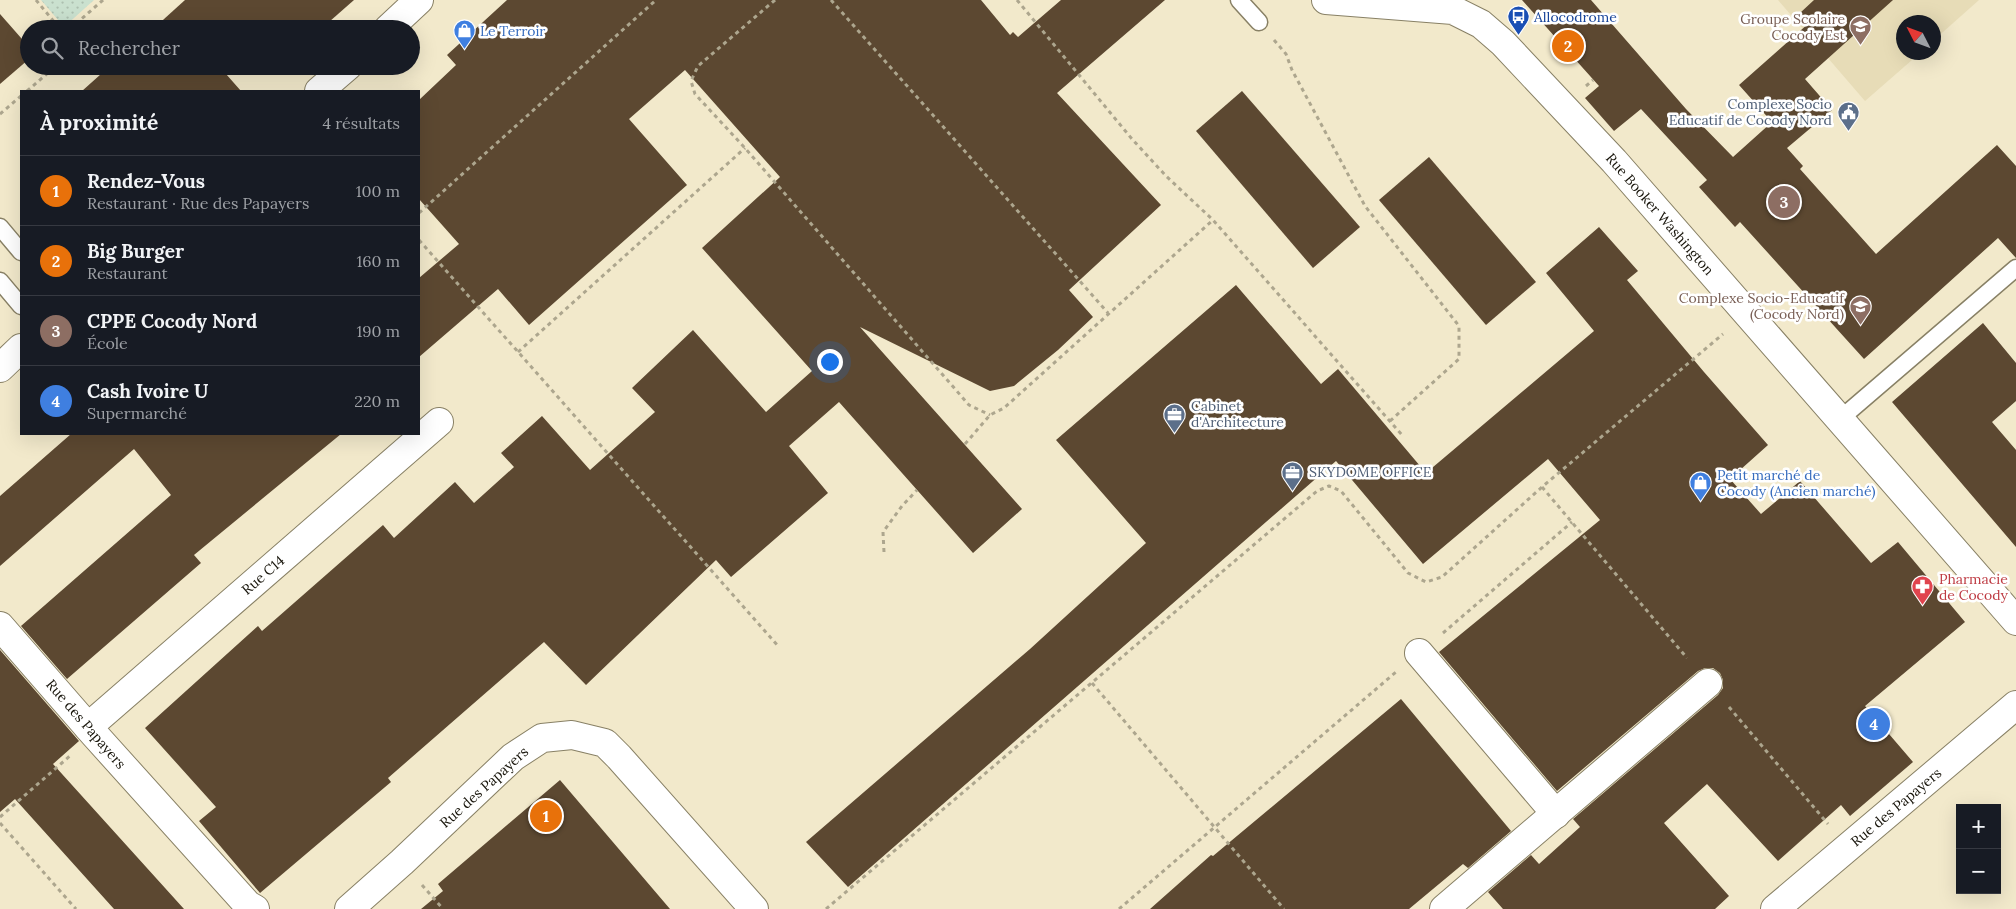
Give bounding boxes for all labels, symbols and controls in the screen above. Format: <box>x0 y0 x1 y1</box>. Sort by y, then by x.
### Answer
bus stop icon: Allocodrome <box>1506 5 1530 36</box>
place label: Allocodrome <box>1533 8 1617 26</box>
place label: Groupe Scolaire Cocody Est <box>1740 10 1846 44</box>
school or university icon: Groupe Scolaire Cocody Est <box>1849 15 1873 46</box>
north arrow <box>1896 15 1941 60</box>
shop icon: Le Terroir <box>452 19 476 50</box>
search box <box>20 20 420 75</box>
place label: Le Terroir <box>480 22 545 40</box>
pin: 2 <box>1552 27 1584 65</box>
icon: search <box>38 34 66 62</box>
text: Rechercher <box>78 36 180 60</box>
place label: Complexe Socio Educatif de Cocody Nord <box>1669 95 1832 129</box>
public building icon: Complexe Socio Educatif de Cocody Nord <box>1836 100 1860 131</box>
text: À proximité <box>40 109 158 136</box>
text: 4 résultats <box>322 113 400 133</box>
street label: Rue Booker Washington <box>1602 149 1718 279</box>
text: Rendez-Vous <box>87 169 205 193</box>
text: 1 <box>53 181 59 201</box>
text: 100 m <box>356 181 400 201</box>
pin: 3 <box>1768 183 1800 221</box>
text: Restaurant · Rue des Papayers <box>87 193 309 213</box>
text: Big Burger <box>87 239 184 263</box>
text: 2 <box>52 251 60 271</box>
text: 160 m <box>356 251 400 271</box>
text: Restaurant <box>87 263 168 283</box>
place label: Complexe Socio-Educatif (Cocody Nord) <box>1679 289 1845 323</box>
school or university icon: Complexe Socio-Educatif (Cocody Nord) <box>1848 294 1872 325</box>
text: CPPE Cocody Nord <box>87 309 257 333</box>
text: 3 <box>52 321 60 341</box>
text: 190 m <box>356 321 400 341</box>
text: École <box>87 333 128 353</box>
your location <box>817 349 843 375</box>
text: Cash Ivoire U <box>87 379 208 403</box>
text: 4 <box>52 391 60 411</box>
text: 220 m <box>354 391 400 411</box>
place label: Cabinet d'Architecture <box>1191 397 1284 431</box>
office icon: Cabinet d'Architecture <box>1163 402 1187 433</box>
text: Supermarché <box>87 403 187 423</box>
office icon: SKYDOME OFFICE <box>1281 460 1305 491</box>
place label: SKYDOME OFFICE <box>1309 463 1432 481</box>
place label: Petit marché de Cocody (Ancien marché) <box>1717 466 1875 500</box>
shop icon: Petit marché de Cocody (Ancien marché) <box>1689 471 1713 502</box>
street label: Rue C14 <box>238 551 288 598</box>
place label: Pharmacie de Cocody <box>1939 570 2008 604</box>
pharmacy icon: Pharmacie de Cocody <box>1911 575 1935 606</box>
street label: Rue des Papayers <box>42 675 130 773</box>
pin: 4 <box>1858 705 1890 743</box>
street label: Rue des Papayers <box>436 743 532 831</box>
street label: Rue des Papayers <box>1847 764 1945 850</box>
pin: 1 <box>530 797 562 835</box>
map controls <box>1956 804 2001 894</box>
button: + <box>1956 804 2001 849</box>
button: − <box>1956 849 2001 894</box>

